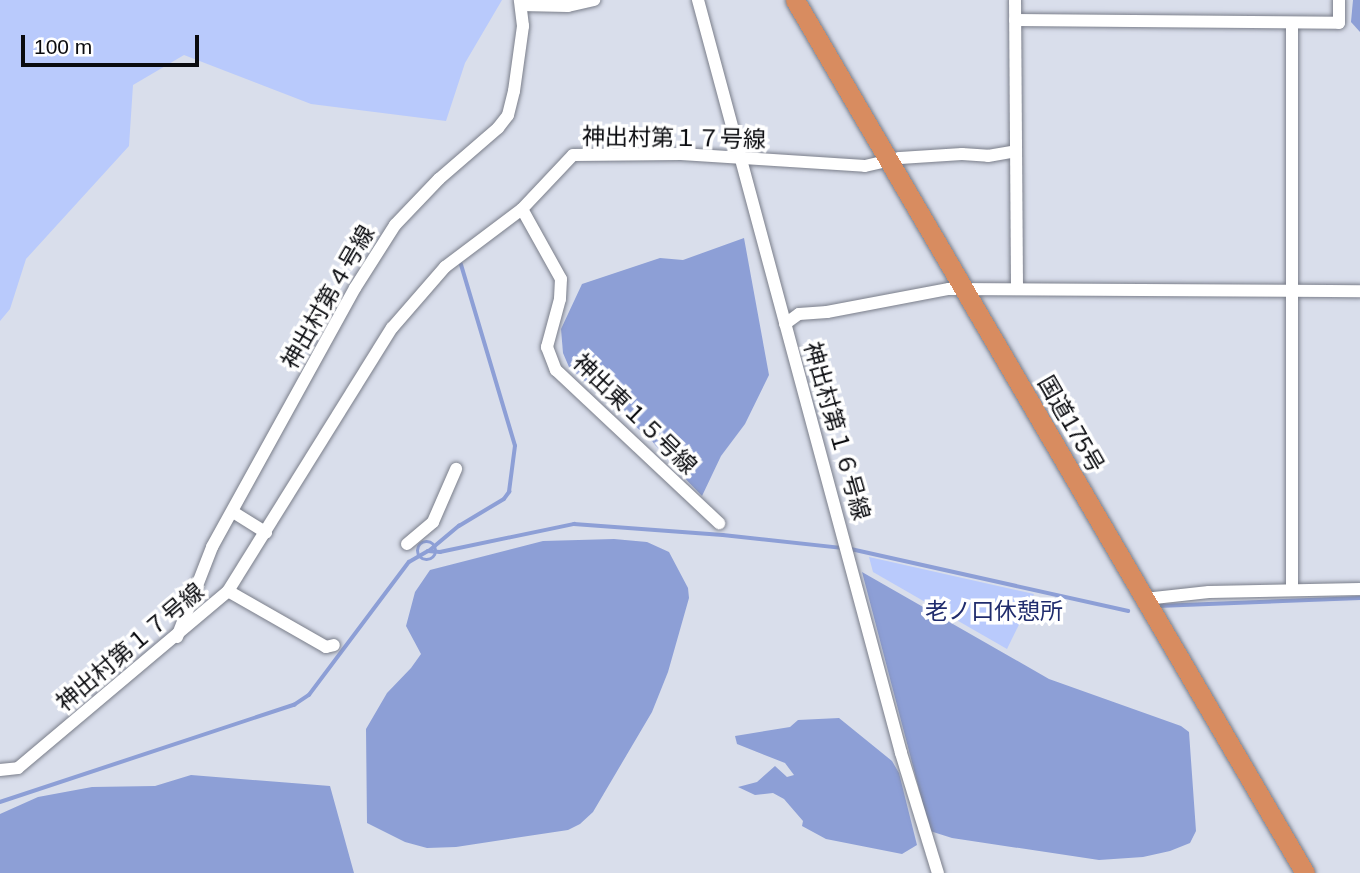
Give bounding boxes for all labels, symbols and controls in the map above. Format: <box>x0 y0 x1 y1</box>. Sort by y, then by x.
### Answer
scale bar <box>24 21 203 65</box>
text: 100 m <box>34 35 92 58</box>
street label: 神出村第１７号線 <box>582 123 766 153</box>
street label: 神出村第４号線 <box>276 220 380 374</box>
street label: 神出村第１６号線 <box>798 339 876 523</box>
street label: 神出東１５号線 <box>568 348 702 480</box>
street label: 国道175号 <box>1032 371 1110 477</box>
street label: 神出村第１７号線 <box>51 577 209 717</box>
park label: 老ノ口休憩所 <box>925 597 1063 625</box>

